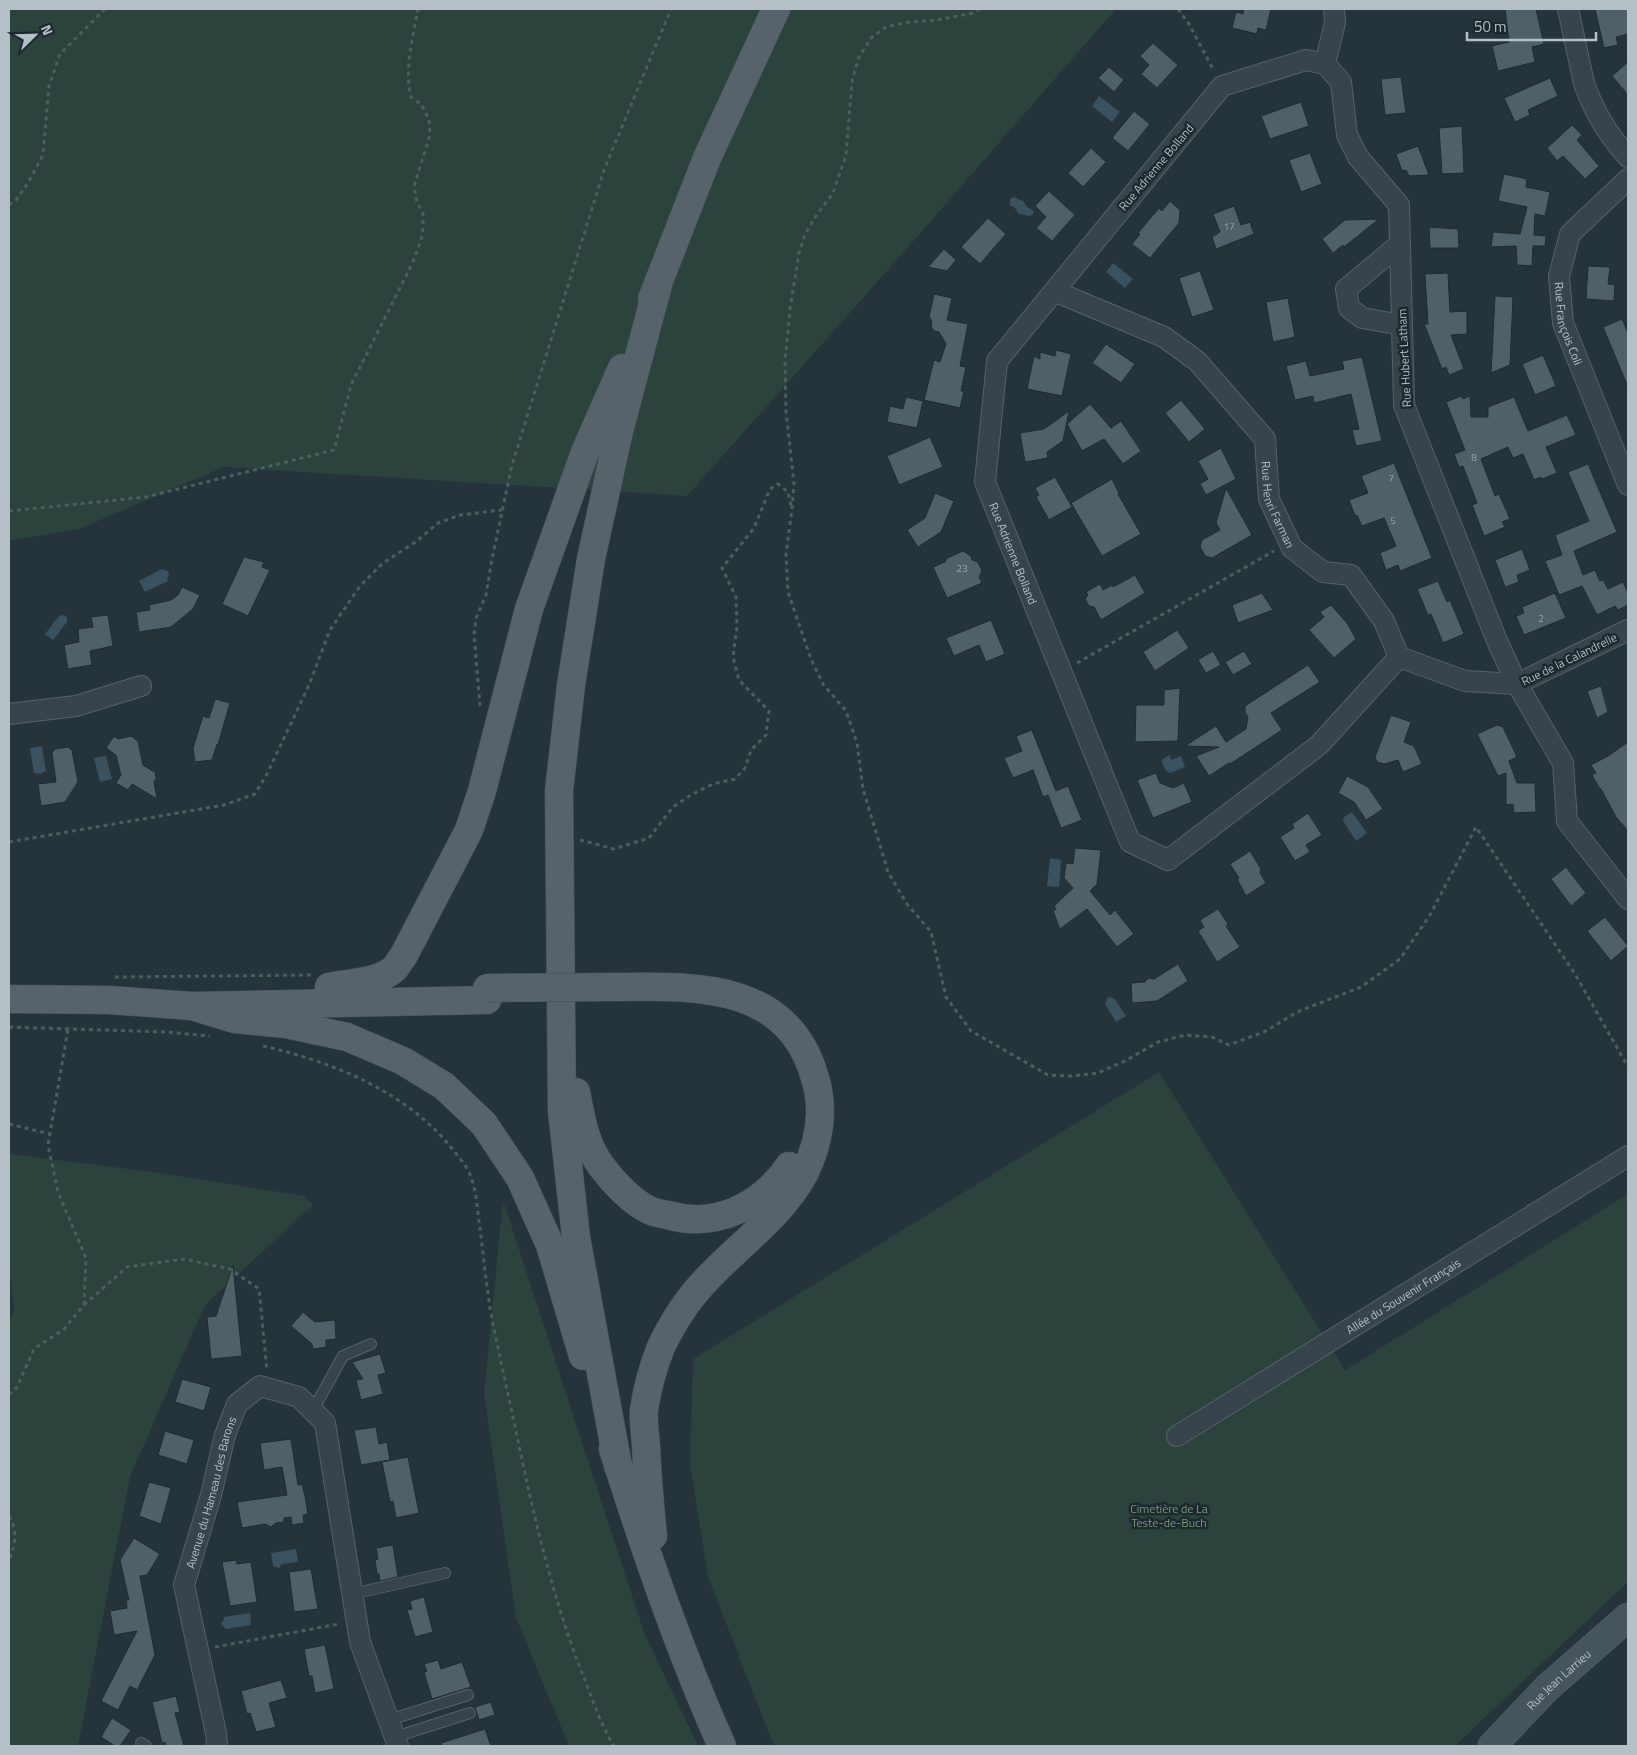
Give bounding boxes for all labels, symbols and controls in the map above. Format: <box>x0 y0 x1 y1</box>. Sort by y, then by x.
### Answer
north arrow <box>10 10 60 60</box>
scale bar <box>1467 10 1596 42</box>
text: 50 m <box>1474 15 1507 38</box>
text: N <box>36 21 59 38</box>
street label: Rue Adrienne Bolland <box>1114 119 1198 215</box>
house number: 17 <box>1223 219 1235 234</box>
street label: Rue François Coli <box>1550 281 1588 368</box>
street label: Rue Hubert Latham <box>1392 308 1416 408</box>
house number: 8 <box>1471 450 1477 465</box>
street label: Rue Henri Farman <box>1257 460 1300 551</box>
house number: 7 <box>1388 471 1394 486</box>
street label: Rue Adrienne Bolland <box>985 499 1043 607</box>
house number: 5 <box>1390 513 1396 528</box>
house number: 23 <box>956 561 968 576</box>
house number: 2 <box>1538 611 1544 626</box>
street label: Rue de la Calandrelle <box>1518 628 1620 690</box>
street label: Allée du Souvenir Français <box>1342 1253 1464 1339</box>
street label: Avenue du Hameau des Barons <box>180 1413 241 1571</box>
park label: Cimetière de La Teste-de-Buch <box>1130 1499 1208 1532</box>
street label: Rue Jean Larrieu <box>1522 1644 1595 1714</box>

